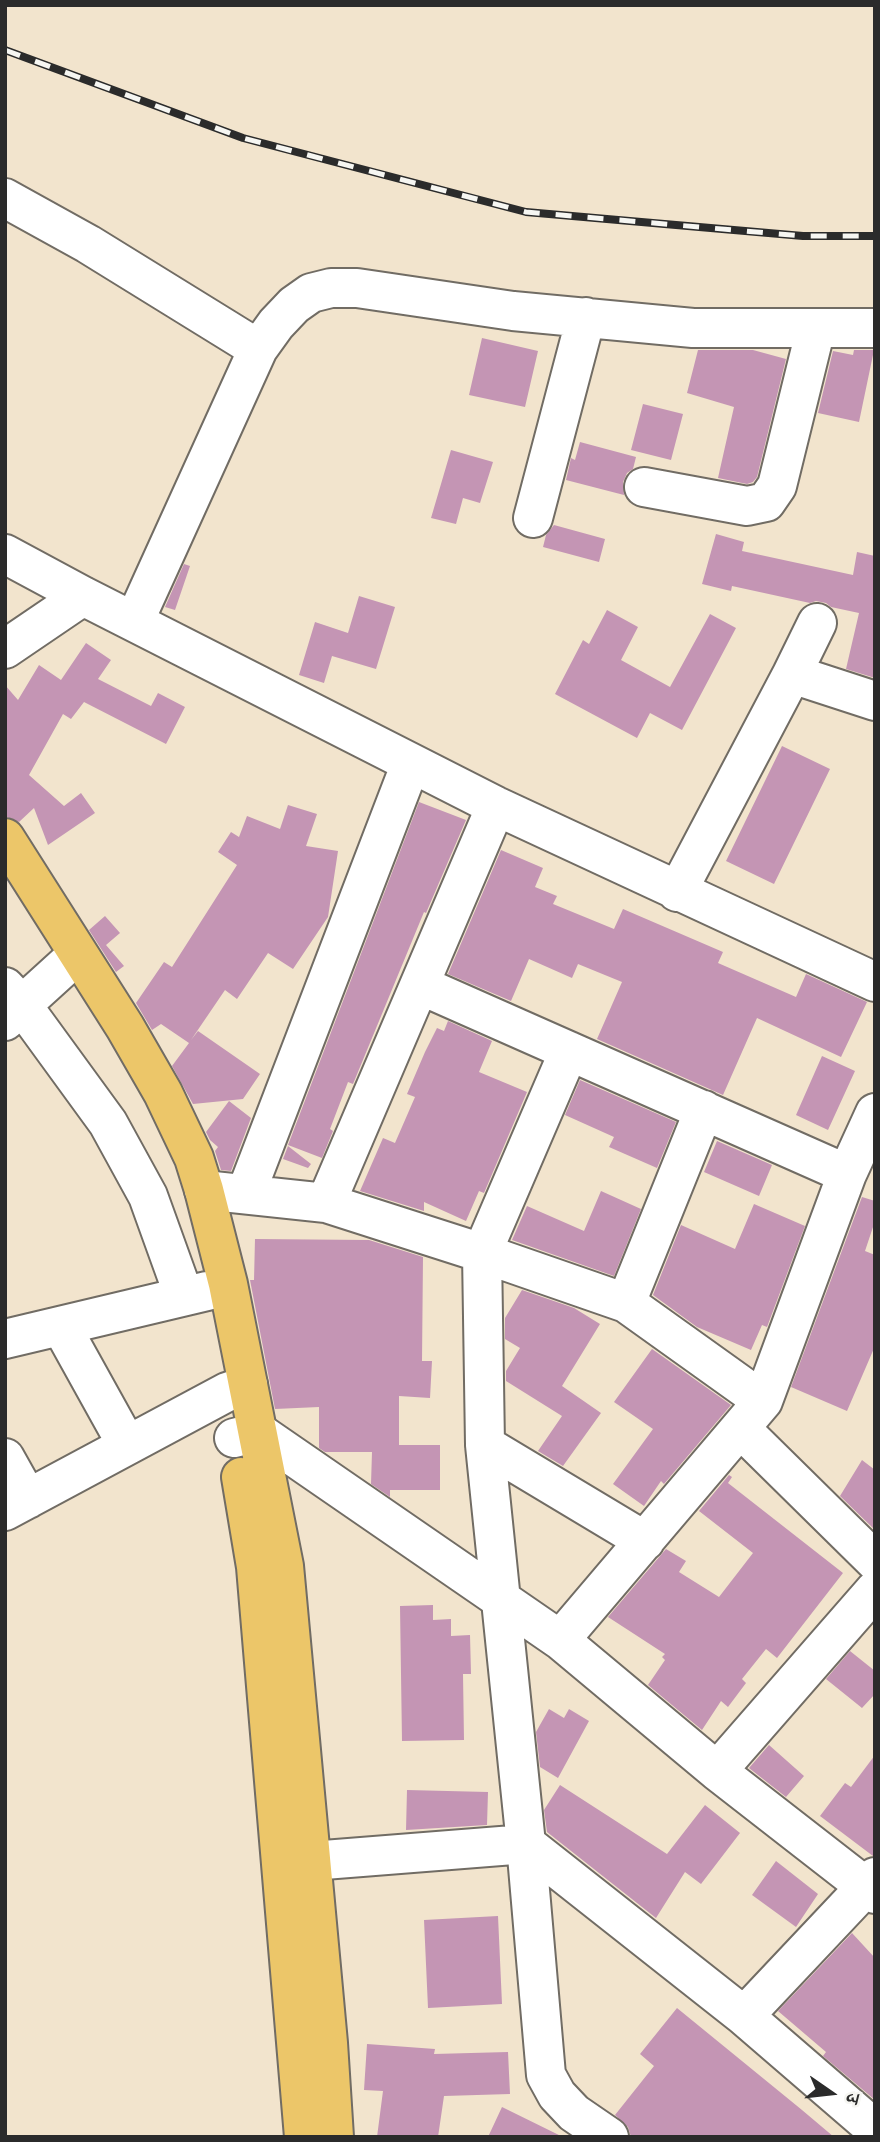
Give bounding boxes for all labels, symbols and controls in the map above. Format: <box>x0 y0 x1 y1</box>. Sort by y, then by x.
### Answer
north arrow <box>796 2058 866 2128</box>
text: उ <box>838 2090 865 2106</box>

